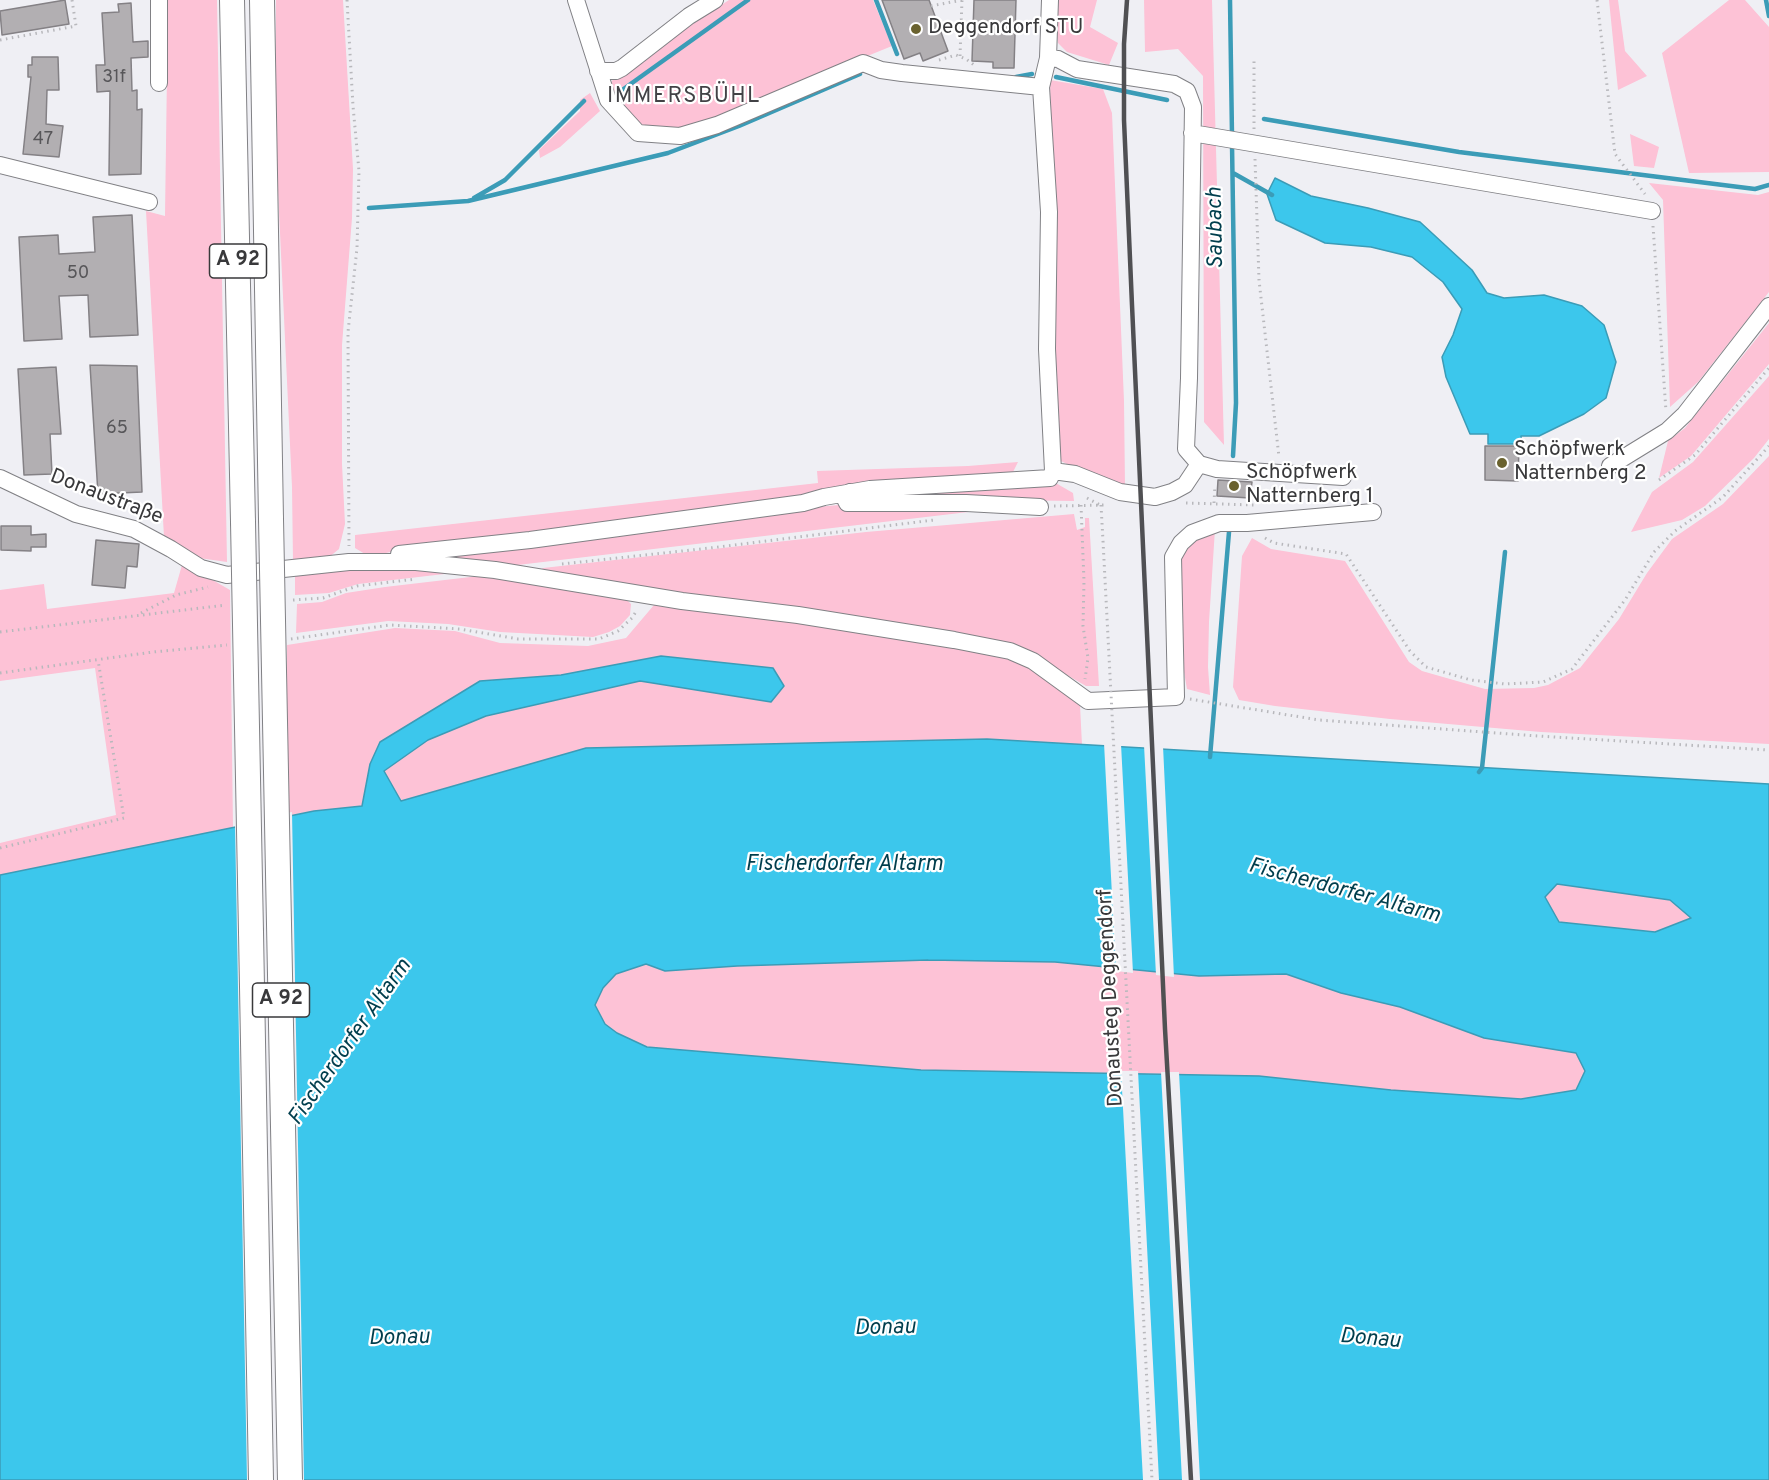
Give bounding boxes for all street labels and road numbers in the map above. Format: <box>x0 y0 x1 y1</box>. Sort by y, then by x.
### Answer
road number: A 92 <box>210 244 266 278</box>
street label: Donaustraße <box>46 465 166 531</box>
street label: Donausteg Deggendorf <box>1094 889 1130 1107</box>
road number: A 92 <box>252 983 310 1017</box>

